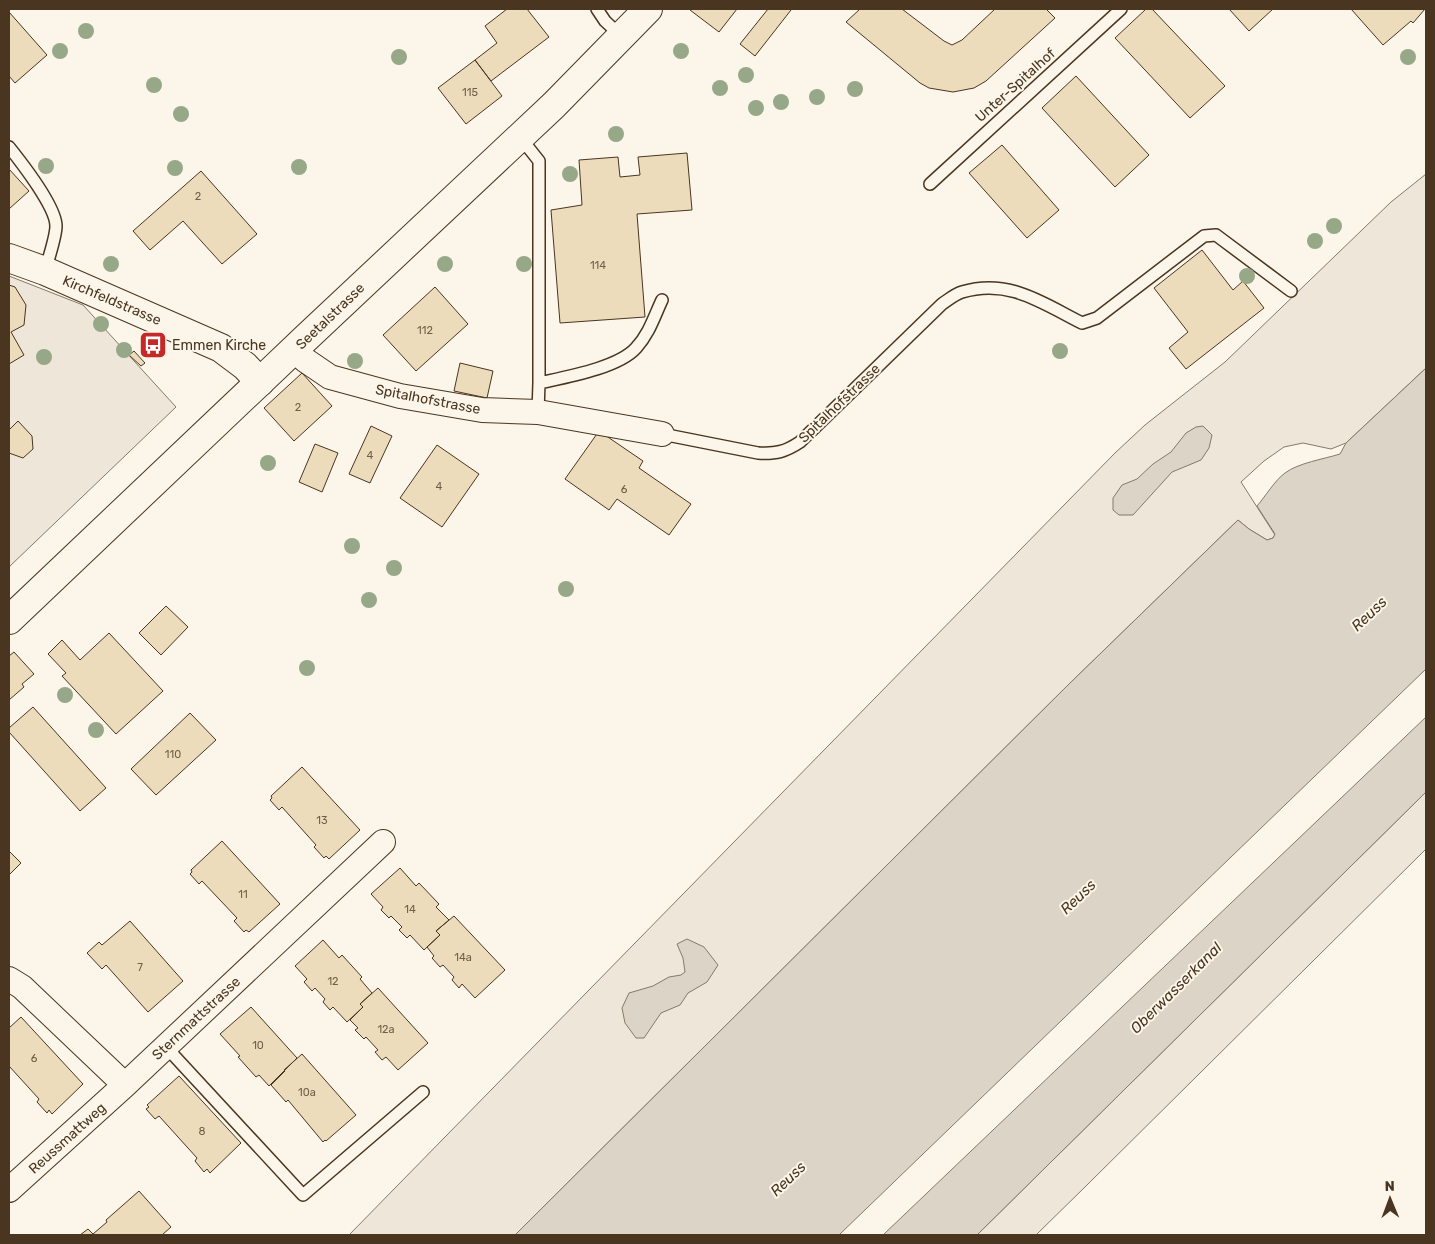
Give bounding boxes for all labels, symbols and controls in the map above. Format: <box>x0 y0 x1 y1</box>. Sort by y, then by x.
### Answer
street label: Unter-Spitalhof <box>972 45 1059 126</box>
house number: 115 <box>462 86 478 99</box>
house number: 2 <box>195 190 201 203</box>
house number: 114 <box>590 259 606 272</box>
street label: Kirchfeldstrasse <box>60 272 164 329</box>
street label: Seetalstrasse <box>293 279 368 353</box>
house number: 112 <box>417 324 433 337</box>
bus stop icon: Emmen Kirche <box>138 330 168 360</box>
place label: Emmen Kirche <box>172 337 266 354</box>
street label: Spitalhofstrasse <box>795 360 884 446</box>
street label: Spitalhofstrasse <box>374 381 482 418</box>
house number: 2 <box>295 401 301 414</box>
house number: 4 <box>367 449 374 462</box>
house number: 4 <box>436 480 443 493</box>
house number: 6 <box>621 483 628 496</box>
water label: Reuss <box>1347 593 1391 635</box>
house number: 110 <box>165 748 181 761</box>
house number: 13 <box>316 814 328 827</box>
water label: Reuss <box>1056 876 1100 918</box>
house number: 11 <box>238 888 248 901</box>
house number: 14 <box>404 903 416 916</box>
water label: Oberwasserkanal <box>1127 938 1226 1037</box>
house number: 14a <box>454 951 472 964</box>
house number: 7 <box>137 961 143 974</box>
street label: Sternmattstrasse <box>149 973 244 1064</box>
house number: 12 <box>327 975 339 988</box>
house number: 12a <box>377 1023 395 1036</box>
house number: 10 <box>252 1039 264 1052</box>
house number: 6 <box>31 1052 38 1065</box>
house number: 10a <box>298 1086 316 1099</box>
street label: Reussmattweg <box>25 1099 109 1177</box>
house number: 8 <box>199 1125 206 1138</box>
water label: Reuss <box>766 1158 810 1200</box>
north arrow <box>1365 1174 1415 1224</box>
text: N <box>1385 1178 1395 1195</box>

